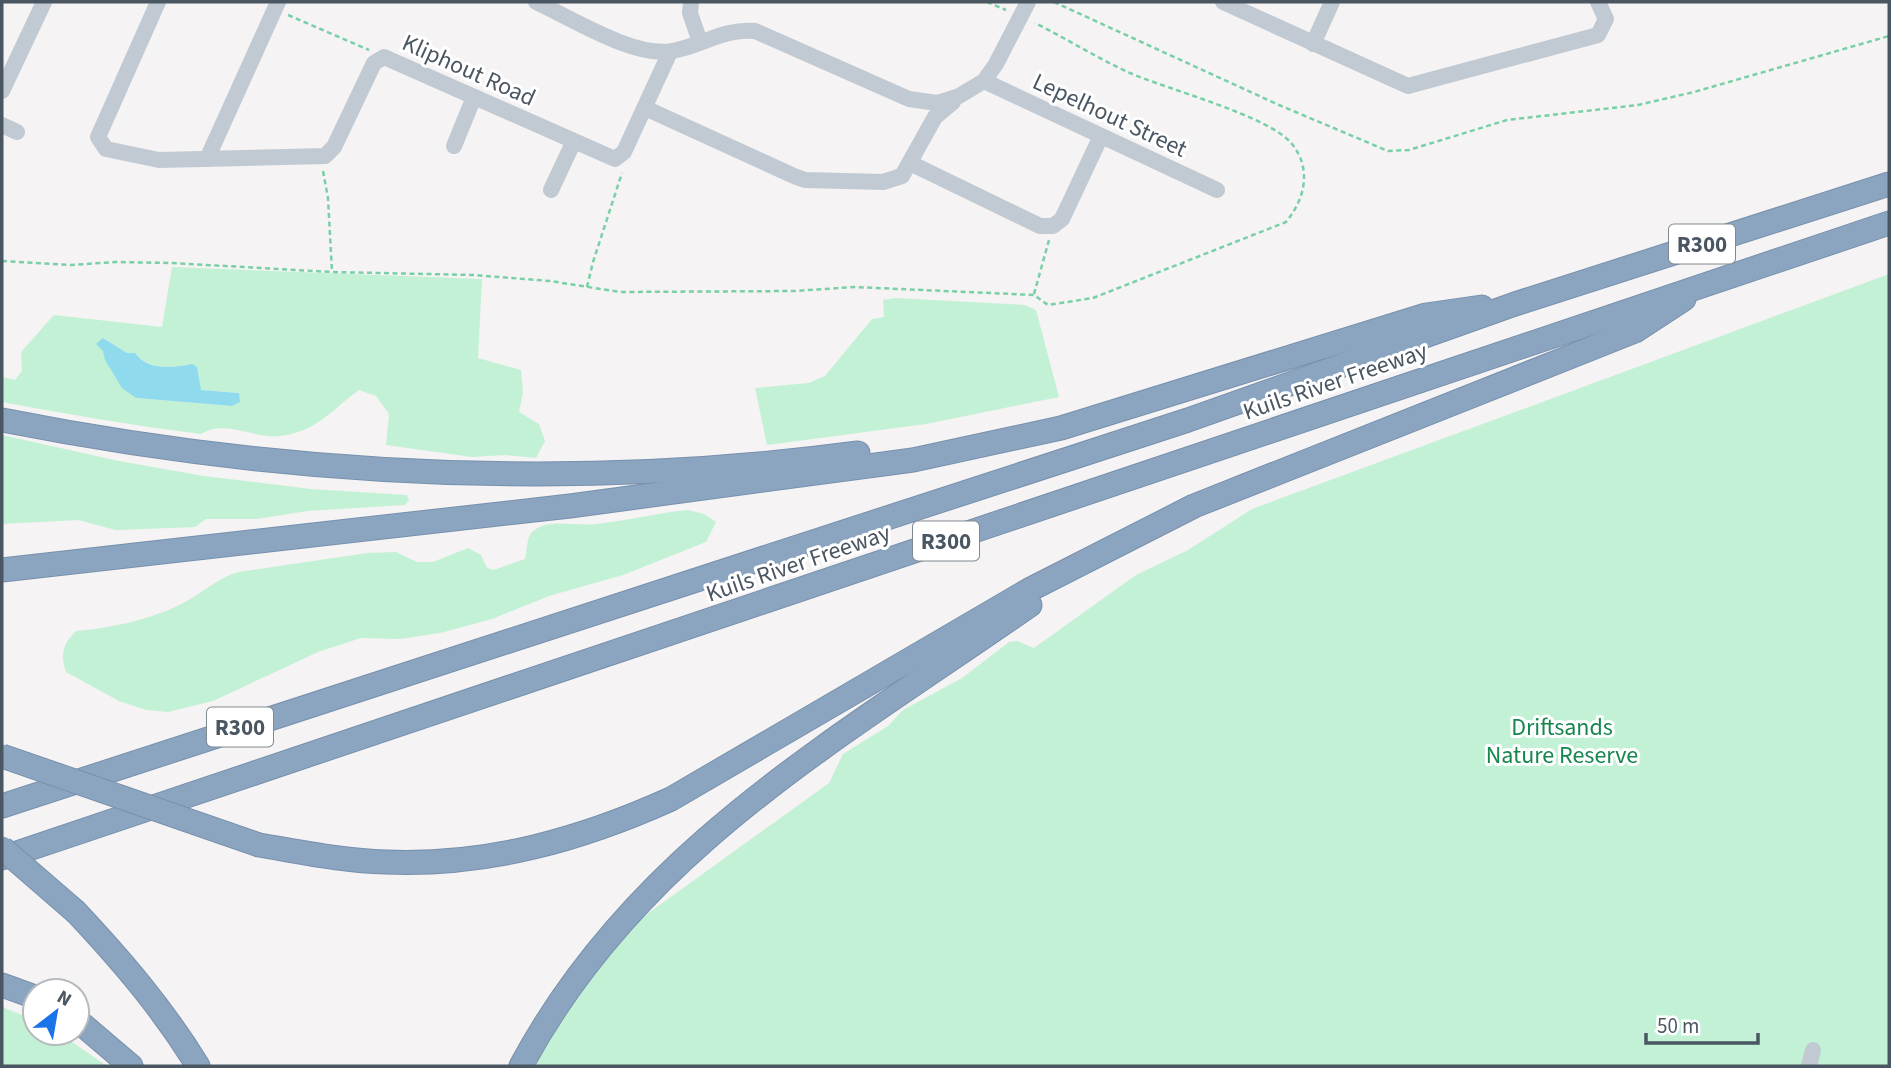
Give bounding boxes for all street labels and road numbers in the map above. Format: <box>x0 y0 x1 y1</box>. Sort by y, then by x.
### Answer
street label: Kliphout Road <box>396 25 541 115</box>
street label: Lepelhout Street <box>1027 64 1193 167</box>
road number: R300 <box>1669 224 1735 264</box>
street label: Kuils River Freeway <box>1238 334 1432 429</box>
street label: Kuils River Freeway <box>701 516 895 611</box>
road number: R300 <box>913 522 979 561</box>
road number: R300 <box>207 708 273 747</box>

